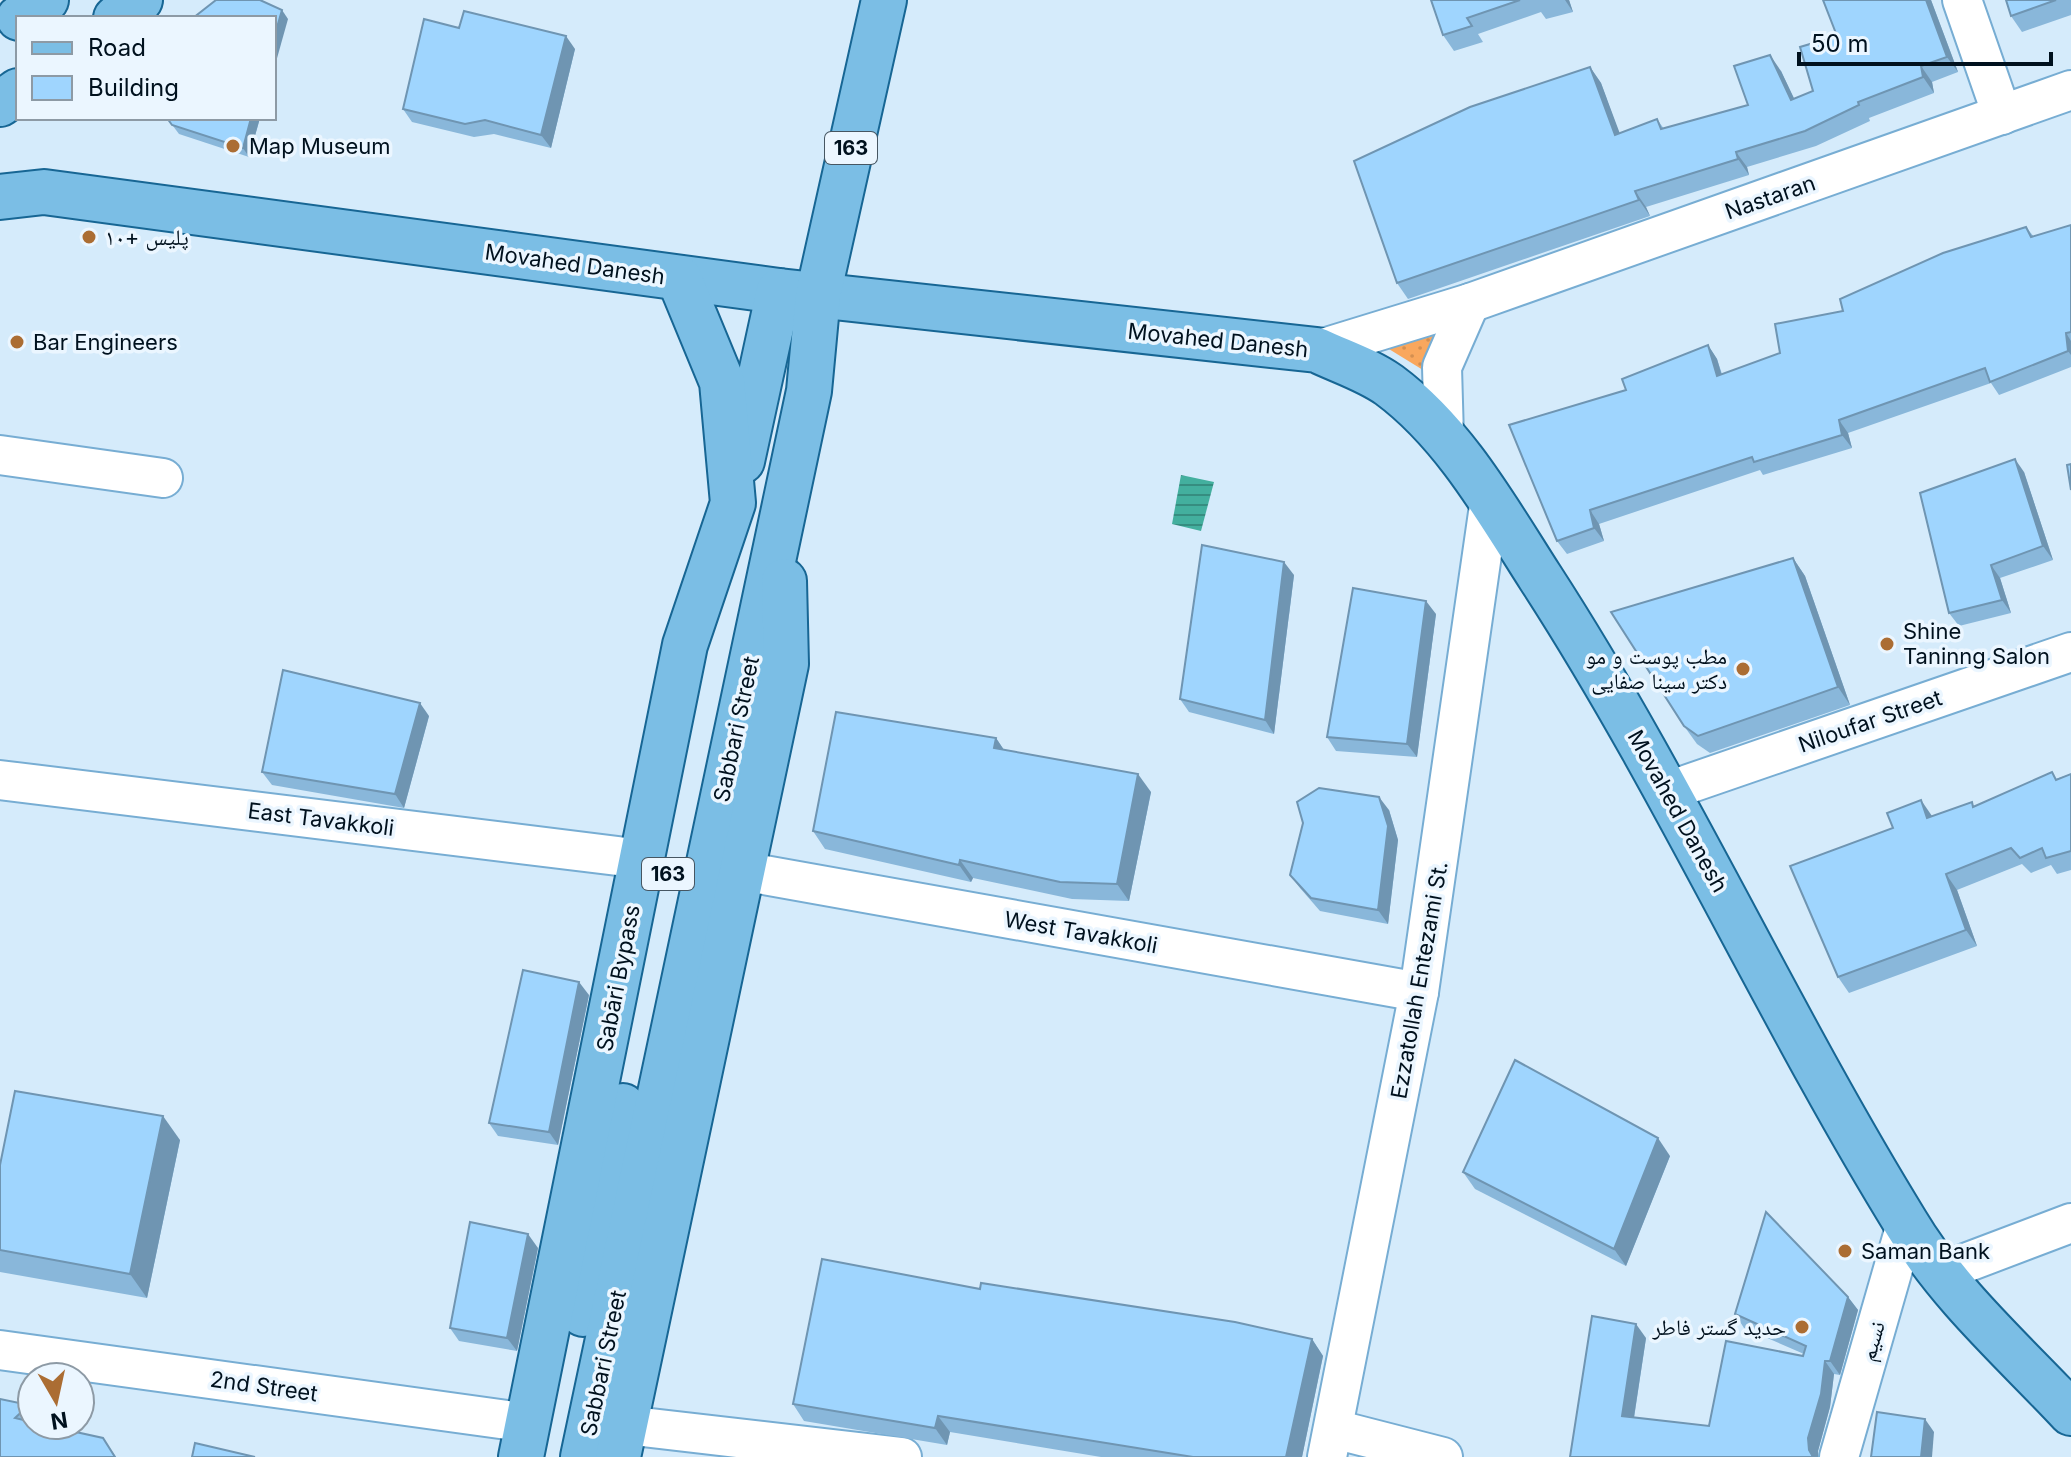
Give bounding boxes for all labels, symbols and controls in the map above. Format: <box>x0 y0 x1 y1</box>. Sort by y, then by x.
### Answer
legend <box>16 16 276 120</box>
scale bar <box>1799 16 2051 66</box>
text: 50 m <box>1811 29 1869 58</box>
text: Road <box>88 33 146 62</box>
text: Building <box>88 73 179 102</box>
road number: 163 <box>825 132 877 164</box>
place label: Map Museum <box>249 133 391 159</box>
marker: Map Museum <box>224 137 242 155</box>
street label: Nastaran <box>1721 169 1819 225</box>
place label: پلیس +۱۰ <box>105 224 189 251</box>
marker: پلیس +۱۰ <box>80 228 98 246</box>
street label: Movahed Danesh <box>483 239 667 289</box>
street label: Movahed Danesh <box>1126 318 1310 362</box>
place label: Bar Engineers <box>33 329 178 355</box>
marker: Bar Engineers <box>8 333 26 351</box>
place label: Shine Taninng Salon <box>1903 618 2050 669</box>
marker: Shine Taninng Salon <box>1878 635 1896 653</box>
place label: مطب پوست و مو دکتر سینا صفایی <box>1586 643 1727 695</box>
street label: Sabbari Street <box>708 654 764 804</box>
marker: مطب پوست و مو دکتر سینا صفایی <box>1734 660 1752 678</box>
street label: Niloufar Street <box>1795 684 1945 758</box>
street label: Movahed Danesh <box>1623 725 1733 897</box>
street label: East Tavakkoli <box>246 797 396 841</box>
road number: 163 <box>642 858 694 890</box>
street label: Ezzatollah Entezami St. <box>1385 859 1453 1101</box>
street label: Sabāri Bypass <box>591 903 645 1053</box>
street label: West Tavakkoli <box>1002 906 1160 958</box>
place label: Saman Bank <box>1861 1238 1990 1264</box>
marker: Saman Bank <box>1836 1242 1854 1260</box>
street label: Sabbari Street <box>575 1288 631 1438</box>
place label: حدید گستر فاطر <box>1651 1314 1786 1340</box>
marker: حدید گستر فاطر <box>1793 1318 1811 1336</box>
street label: نسیم <box>1854 1318 1892 1364</box>
north arrow <box>16 1361 96 1441</box>
street label: 2nd Street <box>209 1366 319 1406</box>
text: N <box>49 1407 69 1435</box>

